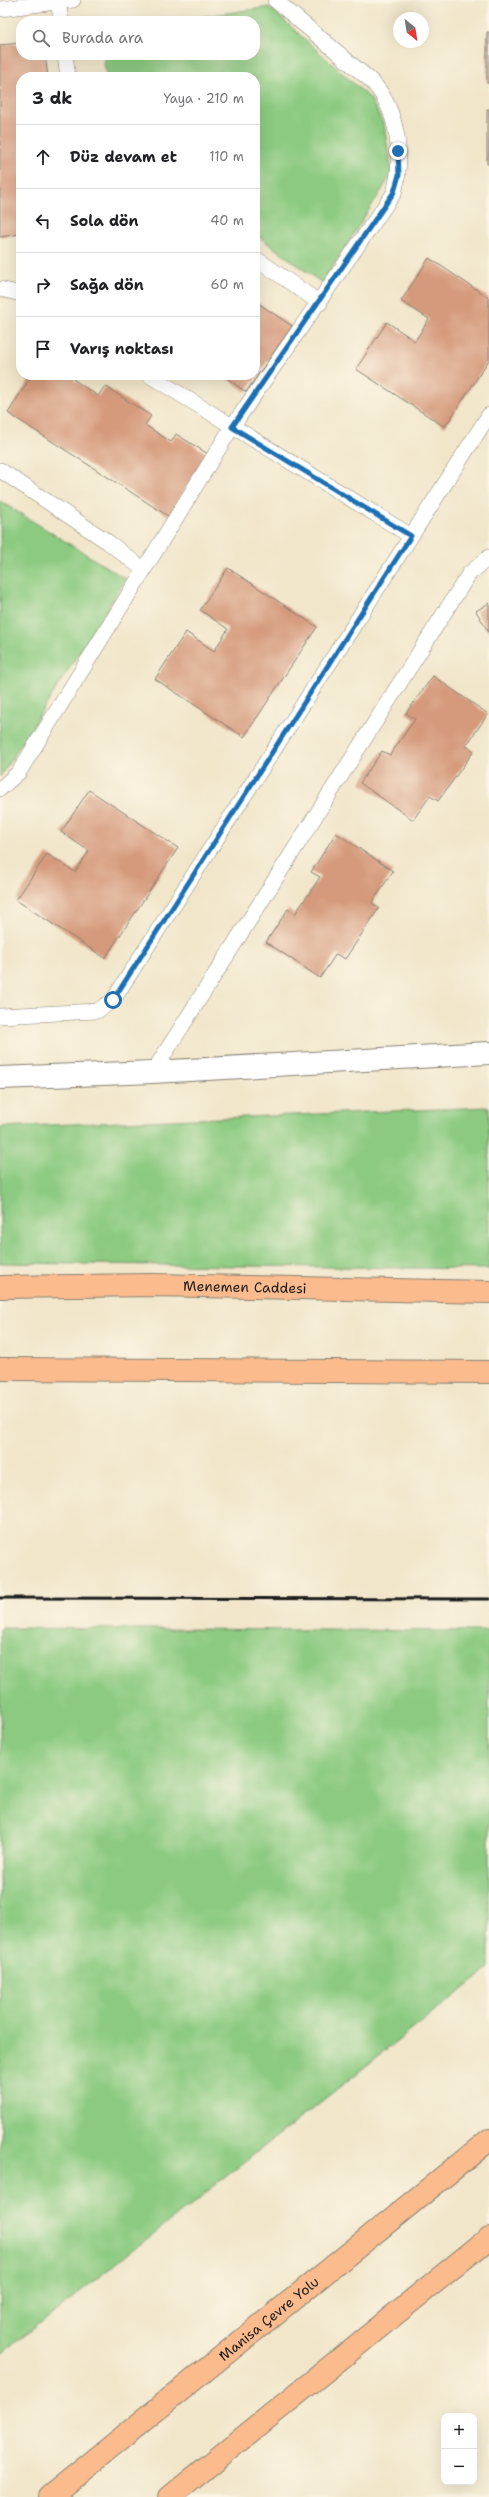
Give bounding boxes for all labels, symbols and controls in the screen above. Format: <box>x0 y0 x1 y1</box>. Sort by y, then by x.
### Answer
north arrow <box>393 12 429 48</box>
search box <box>16 16 260 60</box>
icon: search <box>30 27 52 49</box>
text: Burada ara <box>62 28 143 48</box>
text: 3 dk <box>32 87 72 109</box>
text: Yaya · 210 m <box>163 90 244 107</box>
route end <box>389 142 407 160</box>
icon: ahead <box>32 146 54 168</box>
text: Düz devam et <box>70 147 177 167</box>
text: 110 m <box>209 148 244 165</box>
icon: left <box>32 210 54 232</box>
text: Sola dön <box>70 211 139 231</box>
text: 40 m <box>210 212 244 229</box>
icon: right <box>32 274 54 296</box>
text: Sağa dön <box>70 275 144 295</box>
text: 60 m <box>211 276 244 293</box>
icon: arrive <box>32 338 54 360</box>
text: Varış noktası <box>70 339 174 359</box>
route start <box>104 991 122 1009</box>
street label: Menemen Caddesi <box>183 1277 307 1297</box>
street label: Manisa Çevre Yolu <box>215 2273 323 2365</box>
map controls <box>441 2413 477 2485</box>
button: + <box>441 2413 477 2449</box>
button: − <box>441 2449 477 2485</box>

